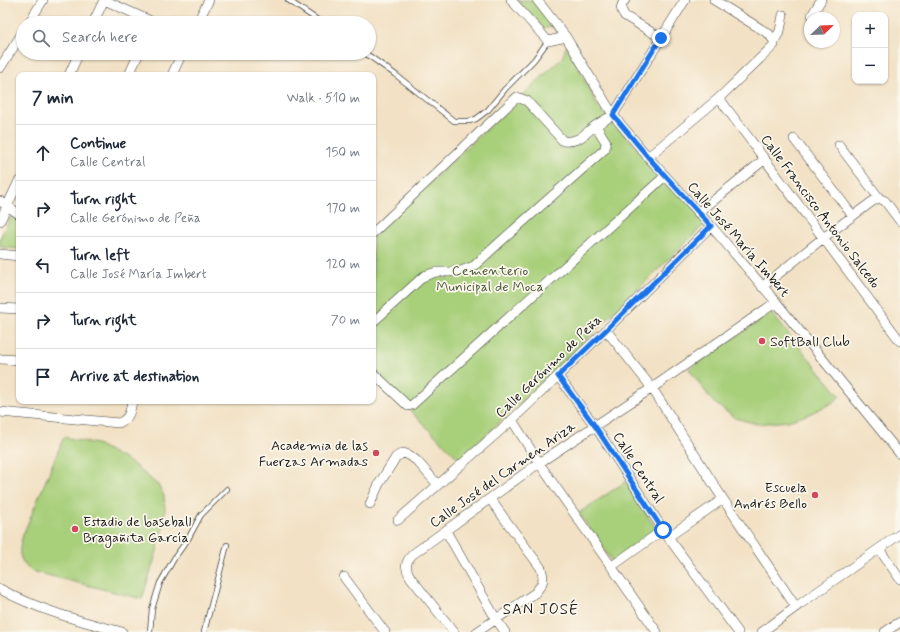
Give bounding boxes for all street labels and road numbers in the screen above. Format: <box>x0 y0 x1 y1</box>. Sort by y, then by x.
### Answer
street label: Calle Francisco Antonio Salcedo <box>756 131 884 292</box>
street label: Calle José María Imbert <box>683 178 793 301</box>
street label: Calle Gerónimo de Peña <box>492 311 606 422</box>
street label: Calle José del Carmen Ariza <box>426 417 579 532</box>
street label: Calle Central <box>608 429 668 507</box>

